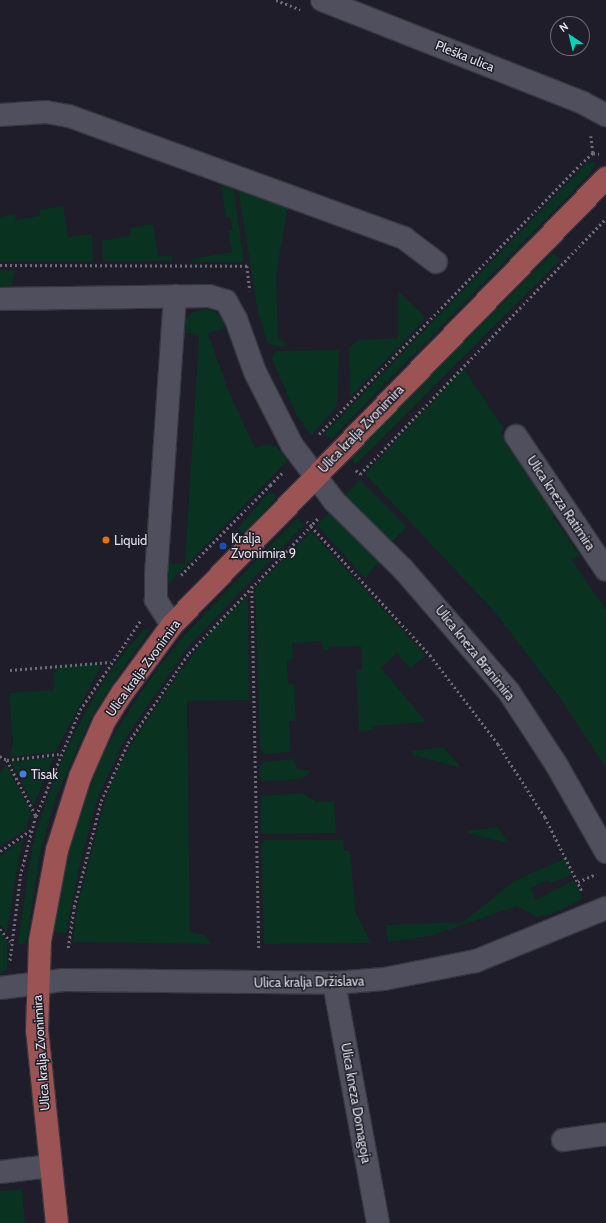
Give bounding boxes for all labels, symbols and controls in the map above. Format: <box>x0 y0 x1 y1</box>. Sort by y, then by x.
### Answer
north arrow <box>550 16 590 56</box>
text: N <box>556 19 571 35</box>
street label: Pleška ulica <box>433 37 497 75</box>
street label: Ulica kralja Zvonimira <box>315 382 407 476</box>
street label: Ulica kneza Ratimira <box>524 453 598 553</box>
place label: Kralja Zvonimira 9 <box>231 531 296 562</box>
place label: Liquid <box>114 532 147 548</box>
marker: Liquid <box>101 535 111 545</box>
marker: Kralja Zvonimira 9 <box>218 541 228 551</box>
street label: Ulica kneza Branimira <box>432 602 518 704</box>
street label: Ulica kralja Zvonimira <box>103 616 183 720</box>
place label: Tisak <box>31 766 58 782</box>
marker: Tisak <box>18 769 28 779</box>
street label: Ulica kralja Držislava <box>254 973 364 991</box>
street label: Ulica kralja Zvonimira <box>29 995 53 1111</box>
street label: Ulica kneza Domagoja <box>338 1042 374 1164</box>

